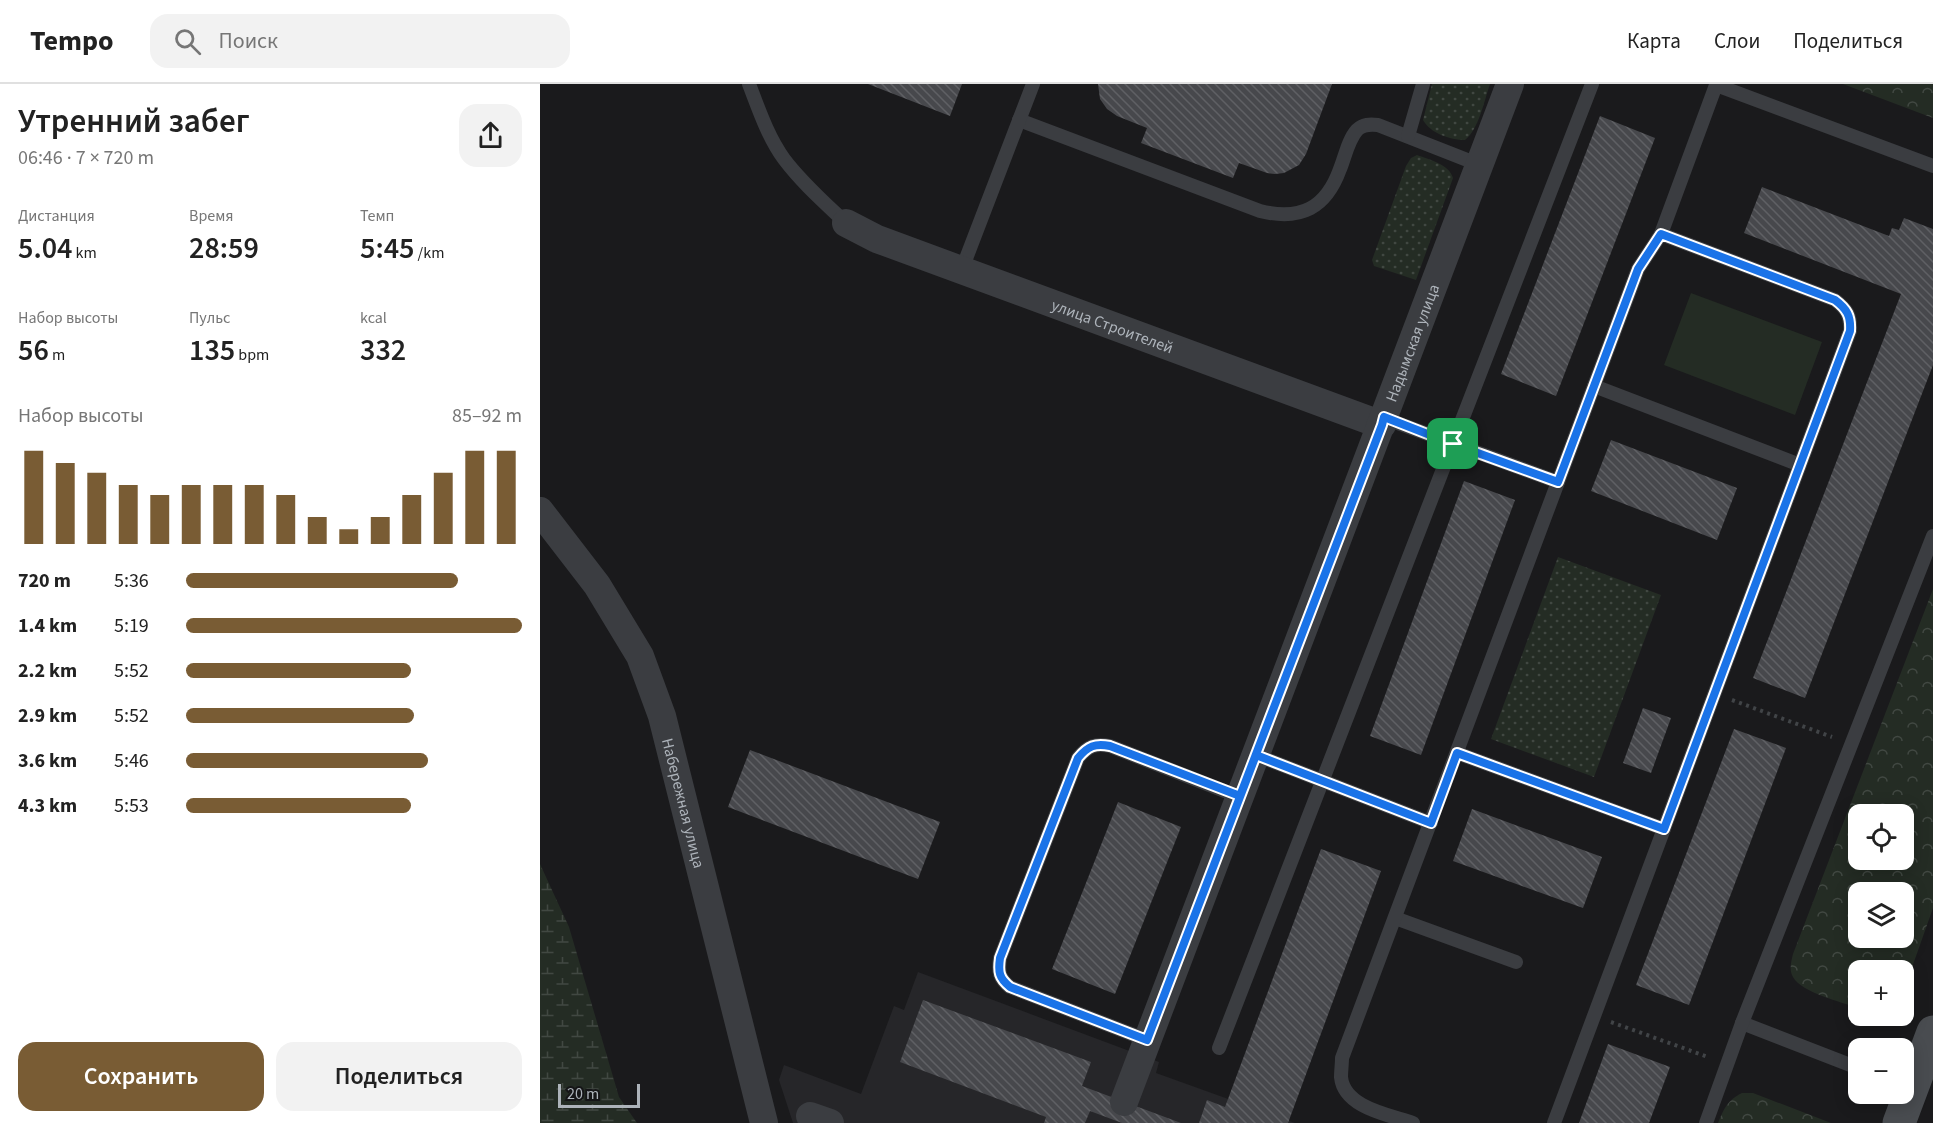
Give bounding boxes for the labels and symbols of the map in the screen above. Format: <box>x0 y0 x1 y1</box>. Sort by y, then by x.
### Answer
street label: Надымская улица <box>1380 281 1445 405</box>
street label: улица Строителей <box>1048 294 1176 359</box>
pin <box>1427 418 1478 469</box>
street label: Набережная улица <box>656 736 710 871</box>
scale bar <box>558 1081 640 1108</box>

